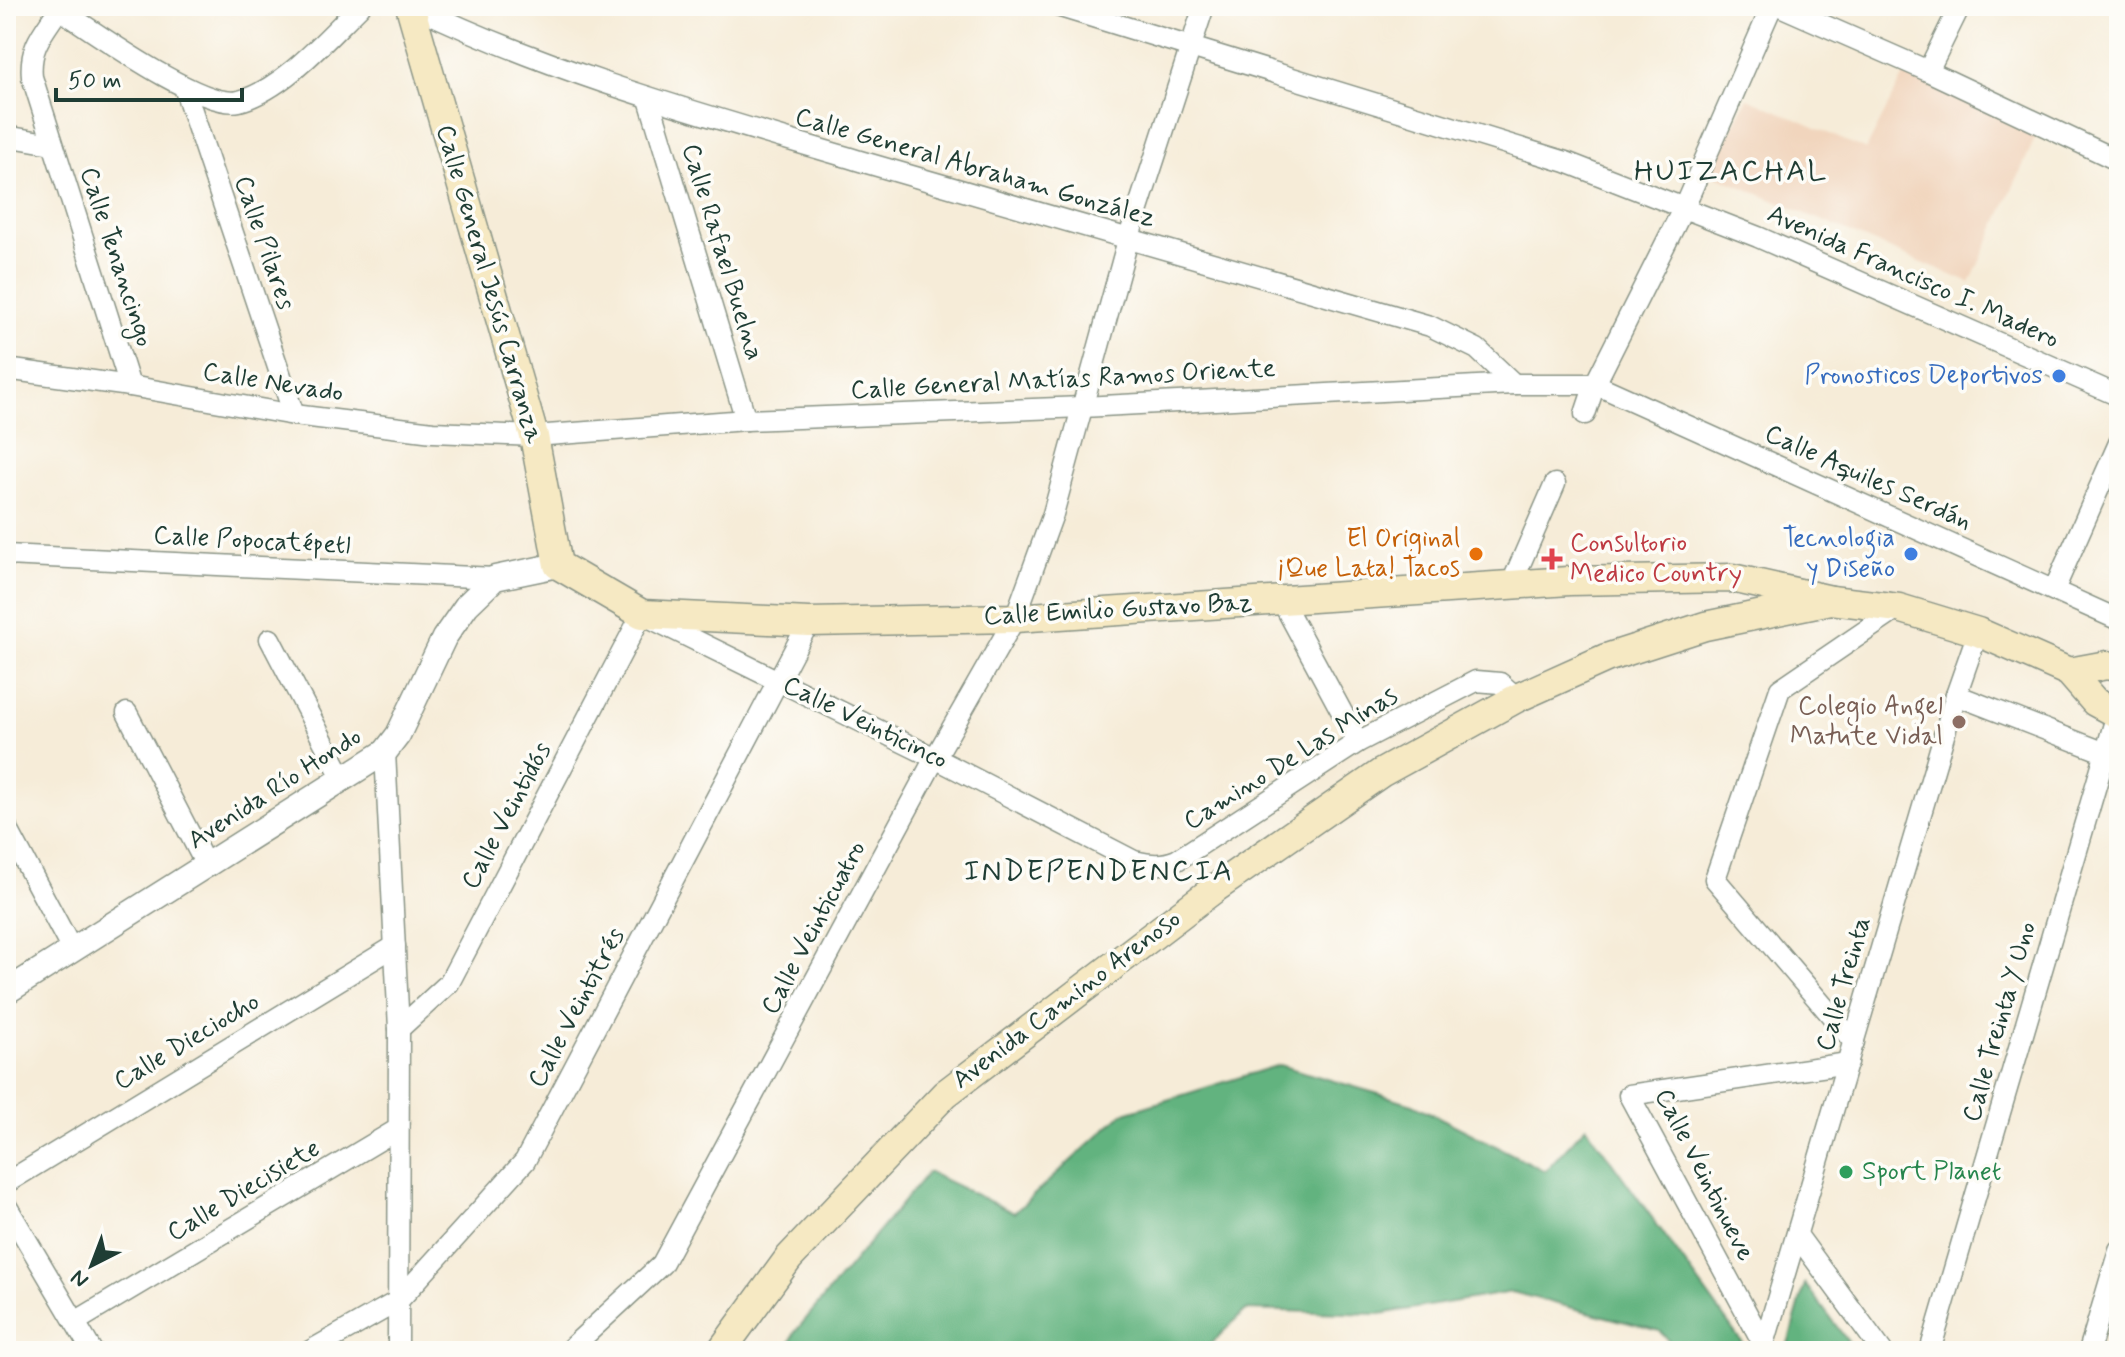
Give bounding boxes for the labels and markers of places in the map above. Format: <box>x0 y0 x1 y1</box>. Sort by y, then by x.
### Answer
place label: Pronosticos Deportivos <box>1804 359 2043 393</box>
marker: Pronosticos Deportivos <box>2050 367 2068 385</box>
place label: El Original ¡Que Lata! Tacos <box>1278 522 1460 586</box>
place label: Tecnologia y Diseño <box>1782 522 1895 586</box>
place label: Consultorio Medico Country <box>1570 527 1742 591</box>
marker: El Original ¡Que Lata! Tacos <box>1467 545 1485 563</box>
marker: Tecnologia y Diseño <box>1902 545 1920 563</box>
marker: Consultorio Medico Country <box>1541 548 1563 570</box>
place label: Colegio Angel Matute Vidal <box>1790 690 1943 754</box>
marker: Colegio Angel Matute Vidal <box>1950 713 1968 731</box>
place label: Sport Planet <box>1862 1155 2001 1189</box>
marker: Sport Planet <box>1837 1163 1855 1181</box>

